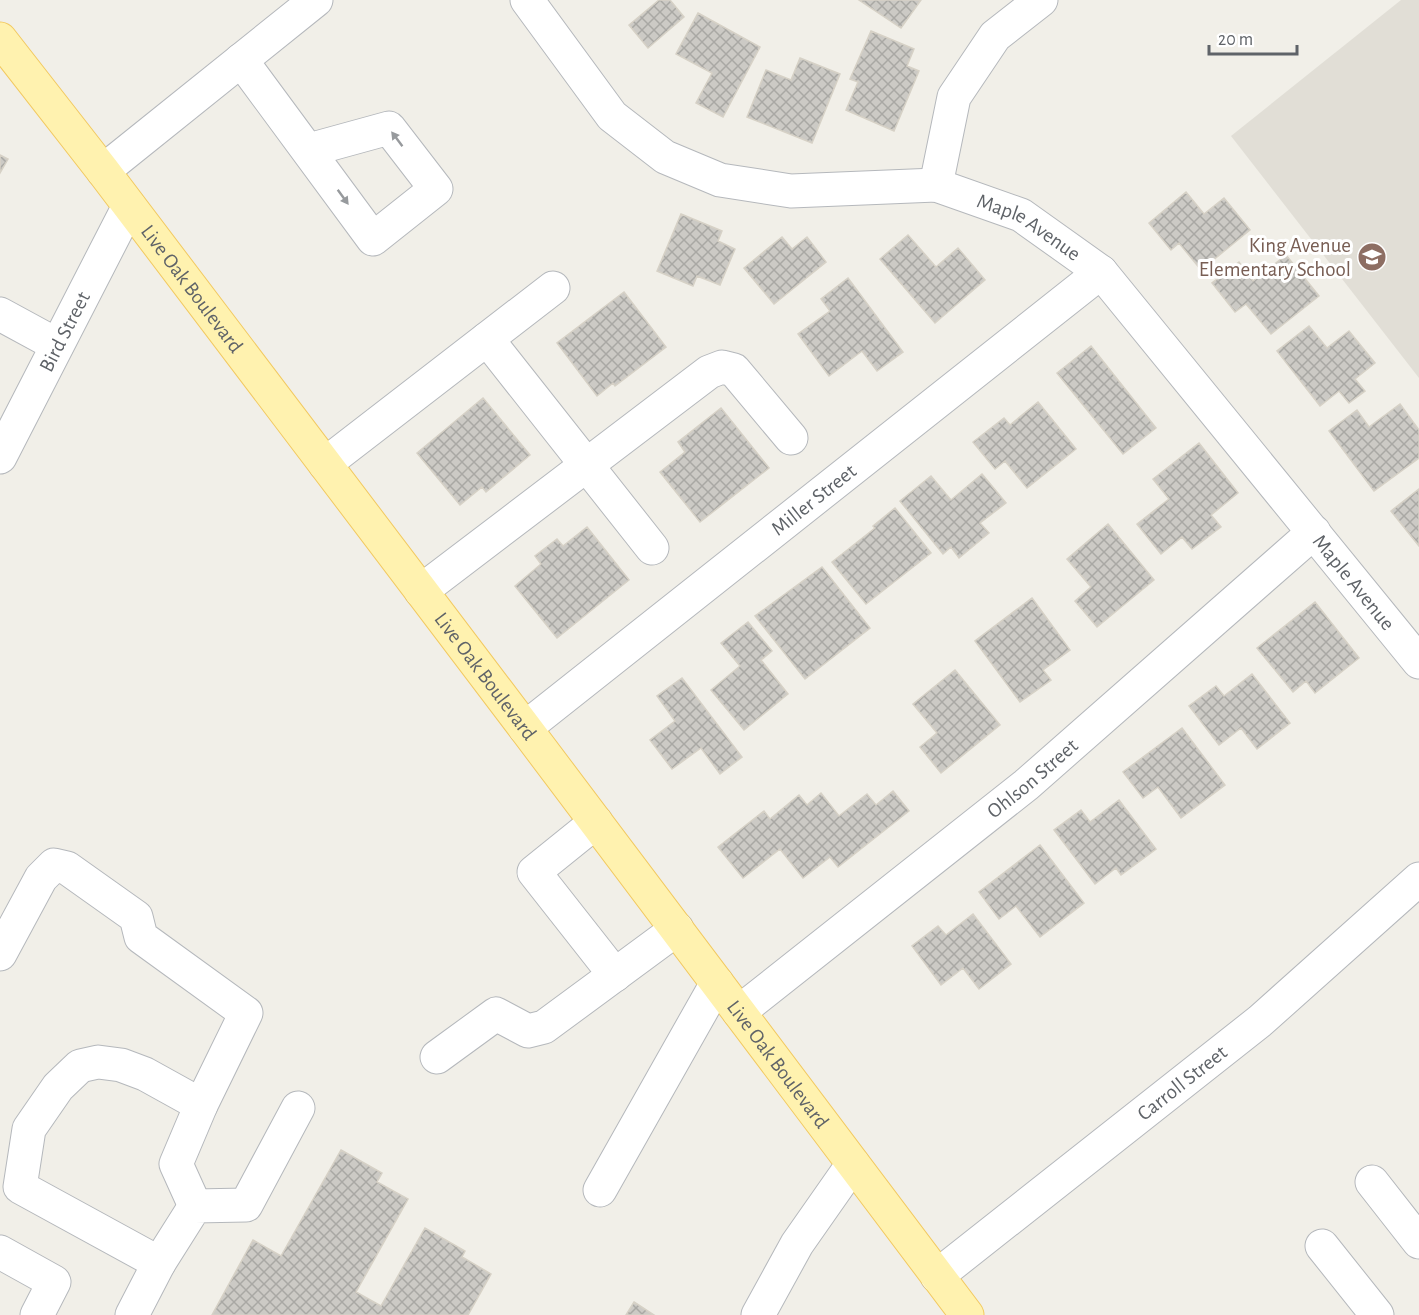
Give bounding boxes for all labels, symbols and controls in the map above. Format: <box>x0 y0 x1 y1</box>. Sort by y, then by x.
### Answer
scale bar <box>1209 18 1298 56</box>
text: 20 m <box>1218 31 1253 49</box>
one-way arrow <box>392 132 404 147</box>
one-way arrow <box>337 189 349 205</box>
street label: Maple Avenue <box>974 190 1085 265</box>
street label: Live Oak Boulevard <box>137 221 247 357</box>
place label: King Avenue Elementary School <box>1199 235 1351 280</box>
school or university icon: King Avenue Elementary School <box>1356 241 1388 273</box>
street label: Bird Street <box>35 288 94 375</box>
street label: Miller Street <box>767 460 860 539</box>
street label: Maple Avenue <box>1309 530 1399 634</box>
street label: Live Oak Boulevard <box>431 608 541 744</box>
street label: Ohlson Street <box>983 734 1082 822</box>
street label: Live Oak Boulevard <box>723 996 833 1132</box>
street label: Carroll Street <box>1133 1041 1231 1124</box>

